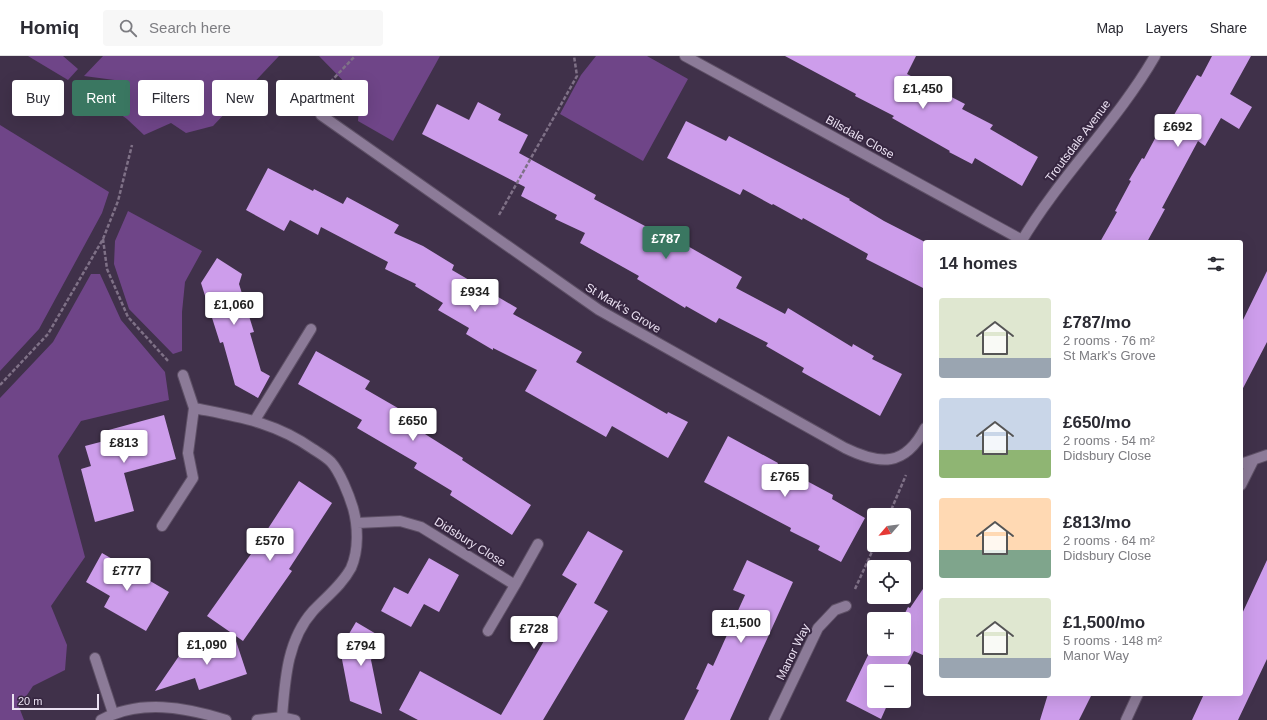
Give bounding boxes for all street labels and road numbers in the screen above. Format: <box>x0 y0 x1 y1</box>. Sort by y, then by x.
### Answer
street label: Troutsdale Avenue <box>1042 97 1114 185</box>
street label: Bilsdale Close <box>823 112 897 162</box>
street label: St Mark's Grove <box>583 280 664 336</box>
street label: Didsbury Close <box>432 515 508 570</box>
street label: Manor Way <box>773 622 813 682</box>

